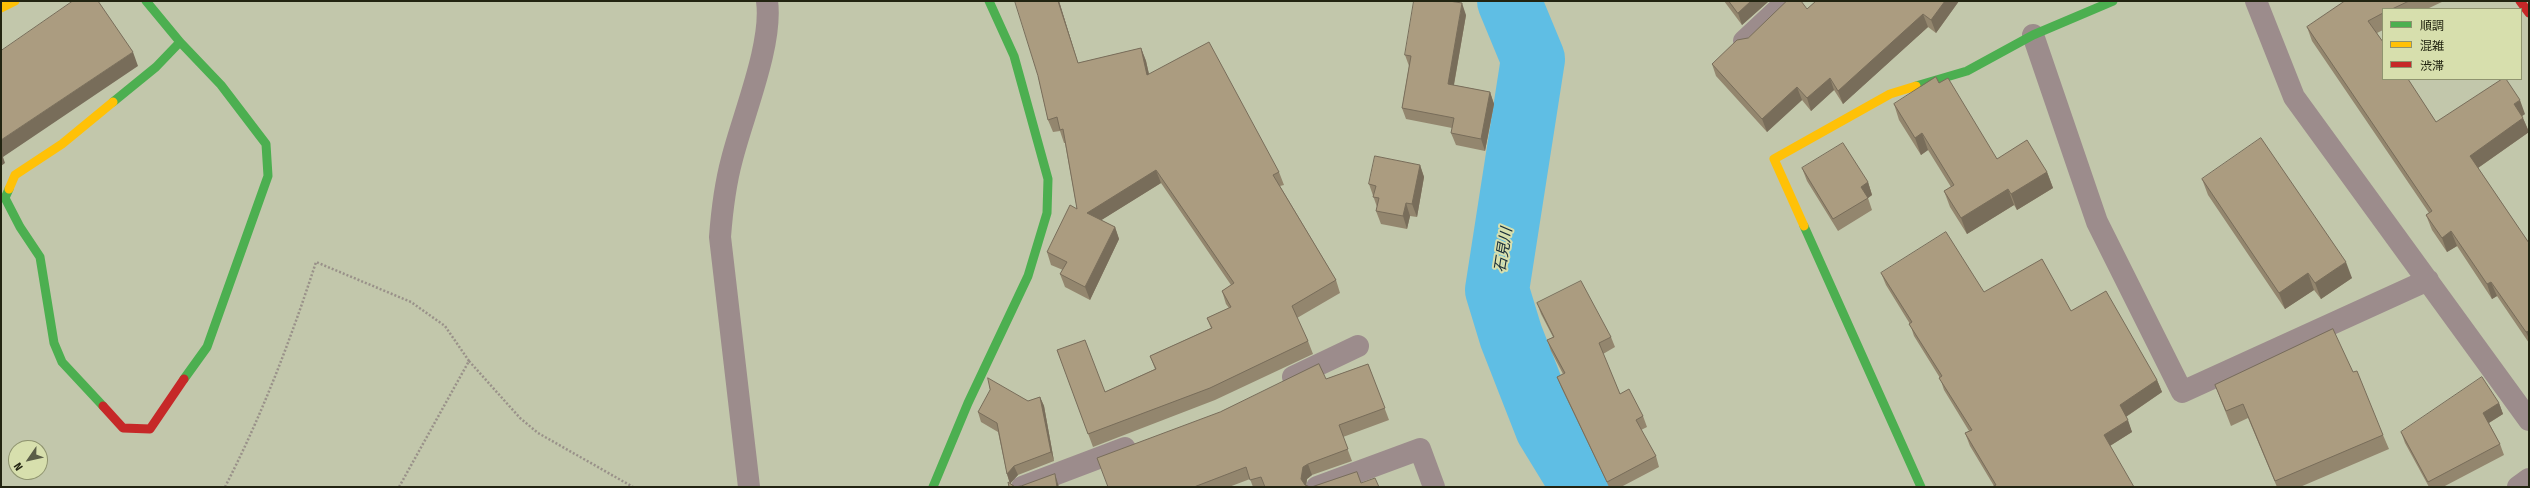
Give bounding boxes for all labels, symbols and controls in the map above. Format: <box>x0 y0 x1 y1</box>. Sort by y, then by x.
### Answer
legend <box>2382 8 2522 80</box>
text: 順調 <box>2420 19 2444 33</box>
text: 混雑 <box>2420 39 2444 53</box>
text: 渋滞 <box>2420 59 2444 73</box>
water label: 石見川 <box>1492 226 1516 274</box>
north arrow <box>8 440 48 480</box>
text: N <box>11 460 26 473</box>

